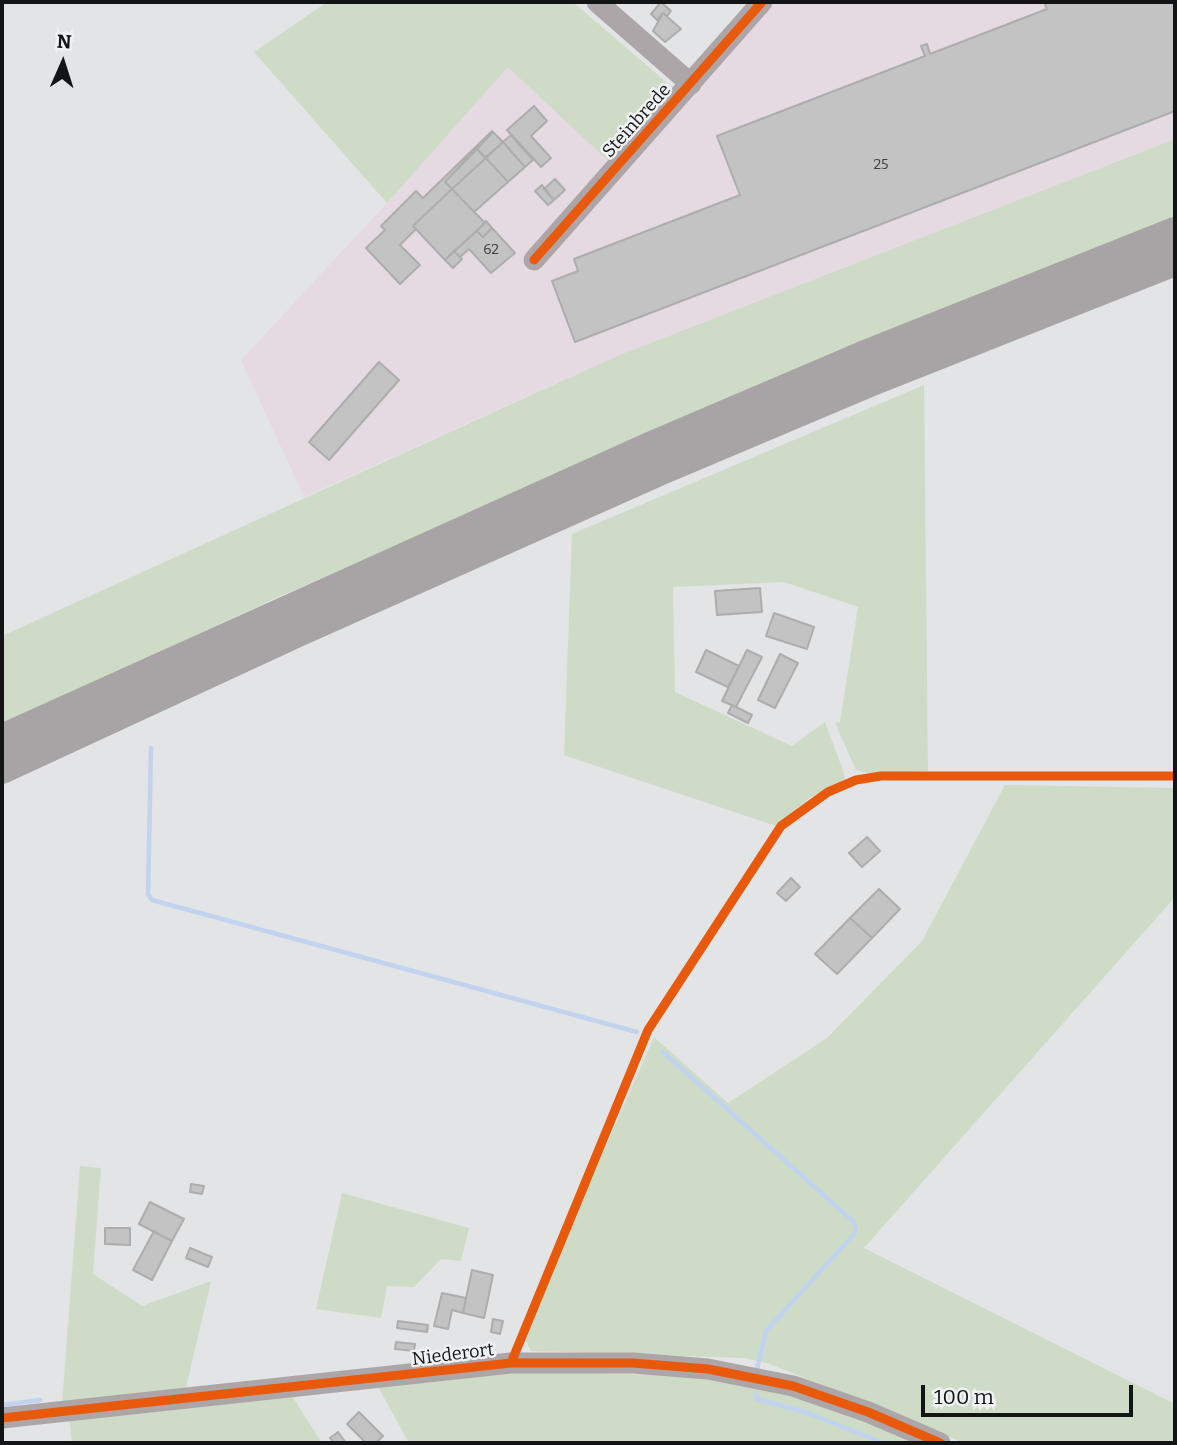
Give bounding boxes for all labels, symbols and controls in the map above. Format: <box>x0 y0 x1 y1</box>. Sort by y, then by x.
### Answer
north arrow <box>28 28 98 98</box>
text: N <box>56 30 72 53</box>
street label: Steinbrede <box>598 80 676 162</box>
house number: 25 <box>873 157 889 173</box>
house number: 62 <box>483 242 499 258</box>
street label: Niederort <box>411 1339 495 1371</box>
scale bar <box>925 1372 1137 1416</box>
text: 100 m <box>934 1384 994 1410</box>

